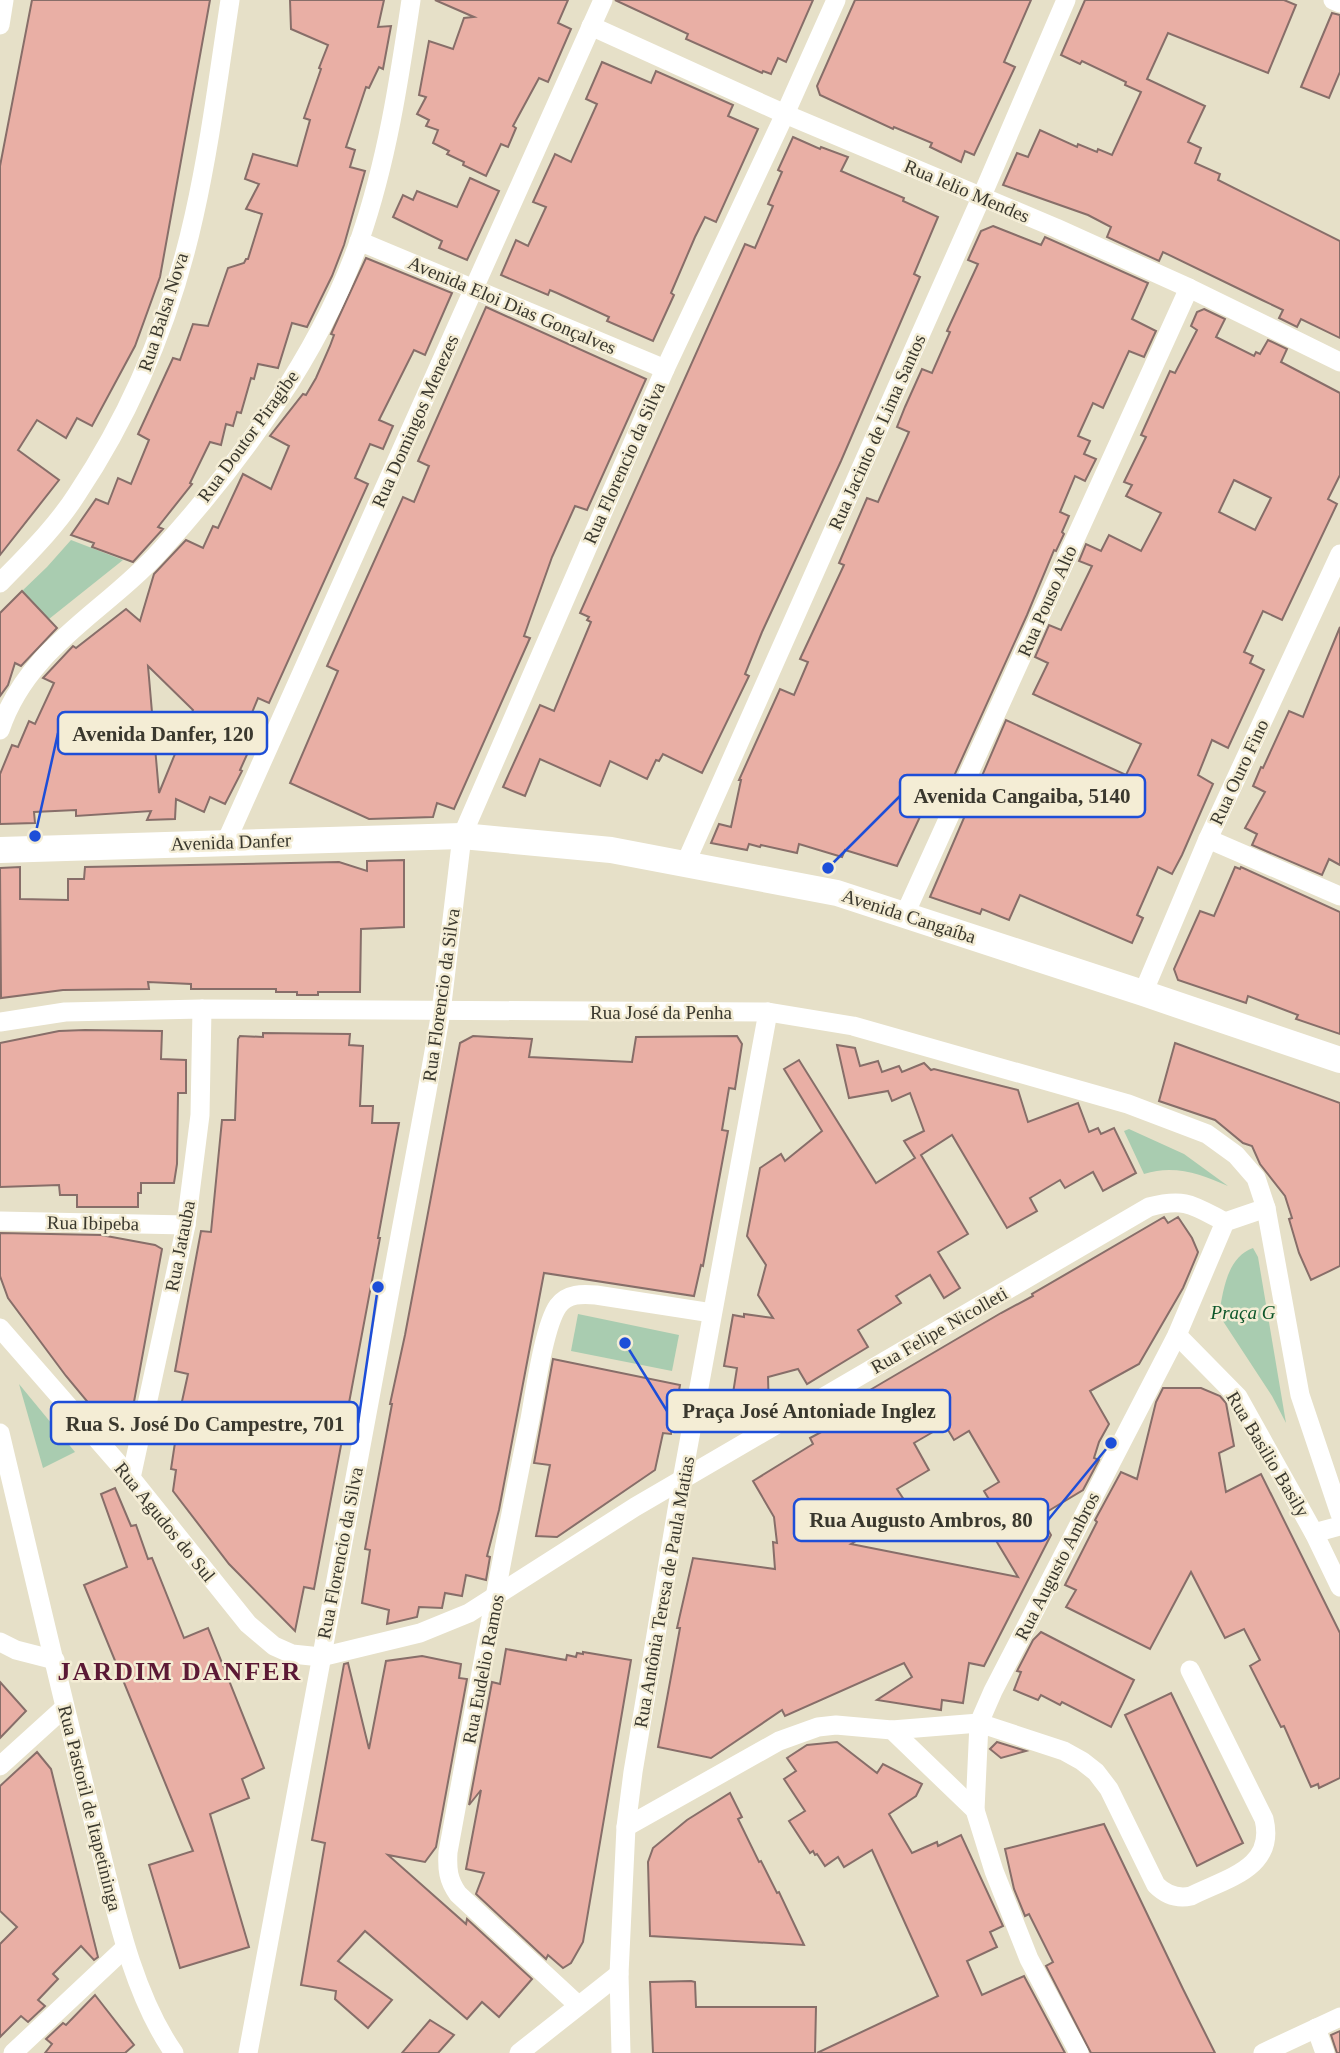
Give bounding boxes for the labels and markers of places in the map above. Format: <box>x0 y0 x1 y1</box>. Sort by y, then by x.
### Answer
callout: Avenida Danfer, 120 <box>58 712 267 754</box>
callout: Avenida Cangaiba, 5140 <box>900 775 1145 817</box>
callout: Praça José Antoniade Inglez <box>667 1390 950 1432</box>
callout: Rua S. José Do Campestre, 701 <box>51 1402 358 1444</box>
callout: Rua Augusto Ambros, 80 <box>794 1499 1048 1541</box>

